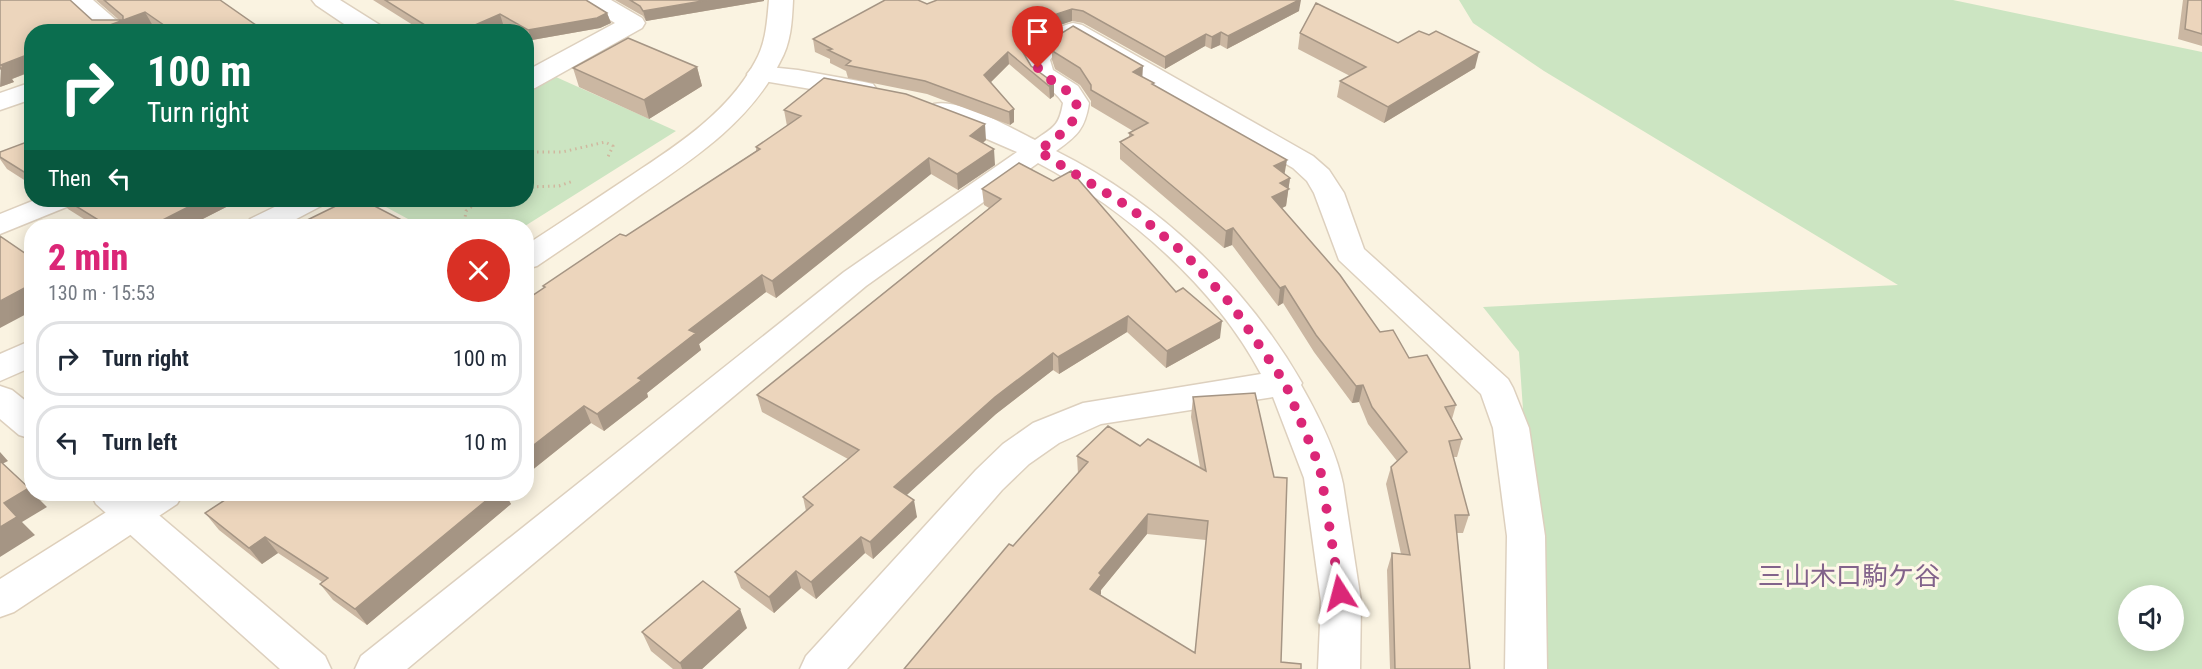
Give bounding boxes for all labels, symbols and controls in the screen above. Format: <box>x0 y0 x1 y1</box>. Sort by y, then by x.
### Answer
pin <box>1012 6 1063 68</box>
icon: arrive <box>1021 15 1054 48</box>
text: 100 m <box>147 47 252 96</box>
icon: right <box>48 48 126 126</box>
text: Turn right <box>147 97 249 129</box>
icon: left <box>103 162 136 195</box>
text: Then <box>48 166 91 191</box>
text: 2 min <box>48 237 128 279</box>
button: close <box>447 239 510 302</box>
text: 130 m · 15:53 <box>48 281 155 305</box>
icon: right <box>51 342 84 375</box>
text: Turn right <box>102 346 189 371</box>
text: 100 m <box>453 346 507 371</box>
icon: left <box>51 426 84 459</box>
text: Turn left <box>102 430 177 455</box>
text: 10 m <box>464 430 507 455</box>
position arrow <box>1308 561 1372 625</box>
district label: 三山木口駒ケ谷 <box>1758 561 1940 591</box>
map controls <box>2118 585 2184 651</box>
button: sound <box>2118 585 2184 651</box>

